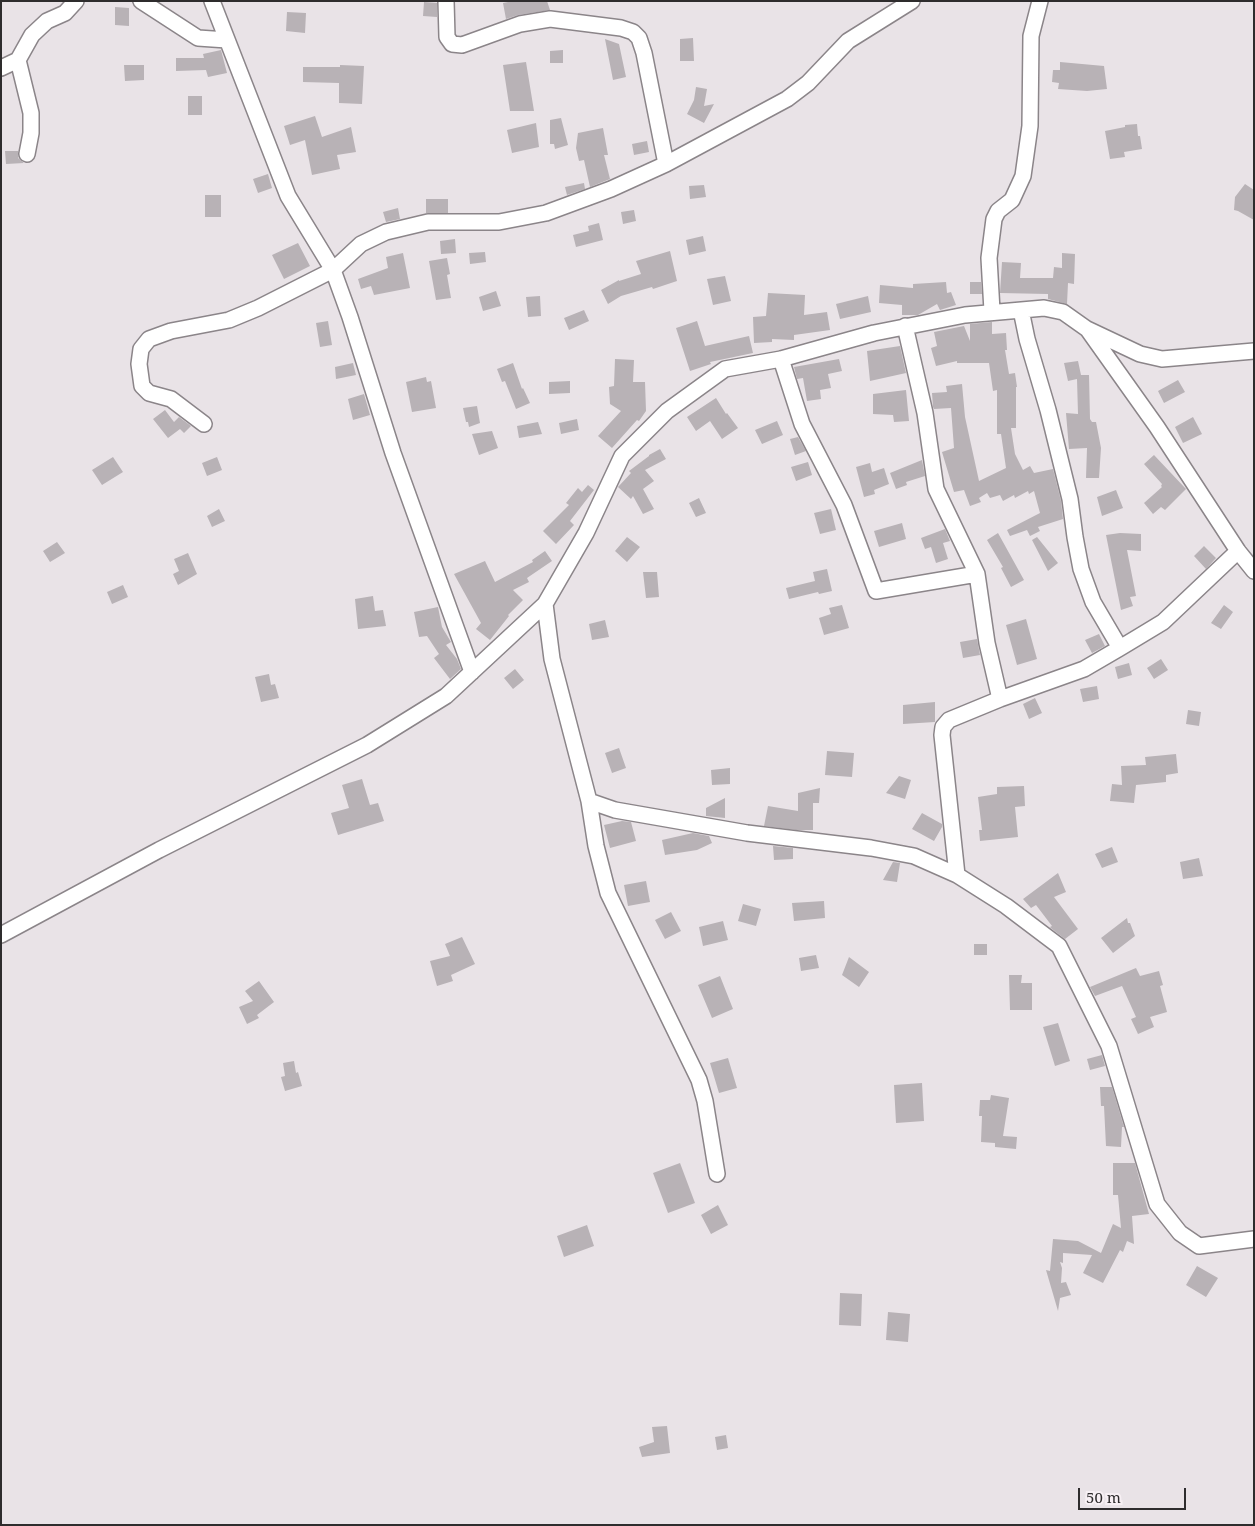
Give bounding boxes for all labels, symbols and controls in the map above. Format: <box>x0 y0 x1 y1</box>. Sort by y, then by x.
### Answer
scale bar <box>1080 1478 1188 1510</box>
text: 50 m <box>1086 1487 1121 1507</box>

